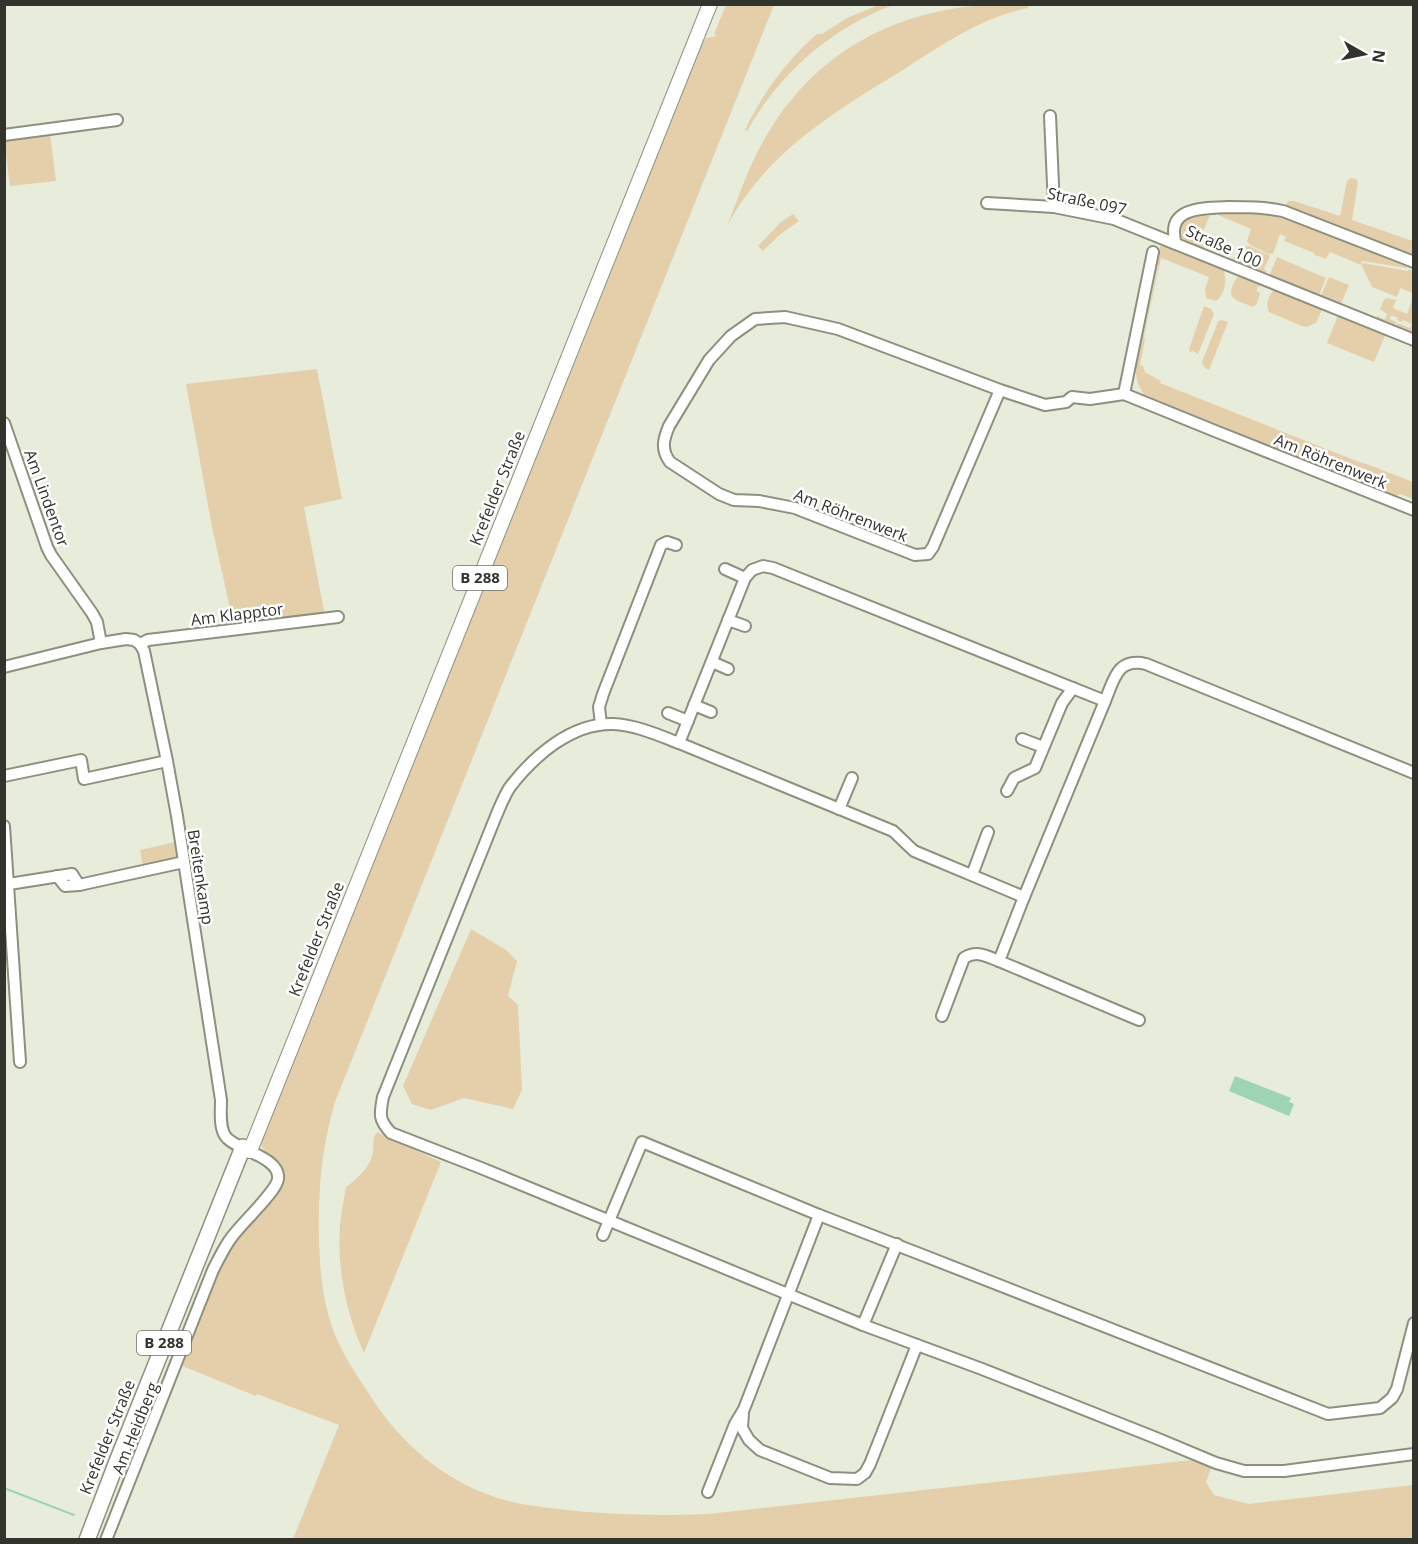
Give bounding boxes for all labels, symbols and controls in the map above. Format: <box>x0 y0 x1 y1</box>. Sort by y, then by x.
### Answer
north arrow <box>1334 24 1394 84</box>
text: N <box>1367 48 1391 64</box>
street label: Straße 097 <box>1045 182 1129 220</box>
street label: Straße 100 <box>1183 220 1265 272</box>
street label: Krefelder Straße <box>464 427 530 549</box>
street label: Am Röhrenwerk <box>1271 428 1391 494</box>
street label: Am Lindentor <box>19 446 75 550</box>
street label: Am Röhrenwerk <box>791 483 912 547</box>
road number: B 288 <box>453 566 507 590</box>
street label: Am Klapptor <box>189 597 285 631</box>
street label: Breitenkamp <box>183 828 219 926</box>
street label: Krefelder Straße <box>283 878 349 1000</box>
road number: B 288 <box>137 1331 191 1355</box>
street label: Krefelder Straße <box>74 1376 140 1498</box>
street label: Am Heidberg <box>107 1378 164 1477</box>

